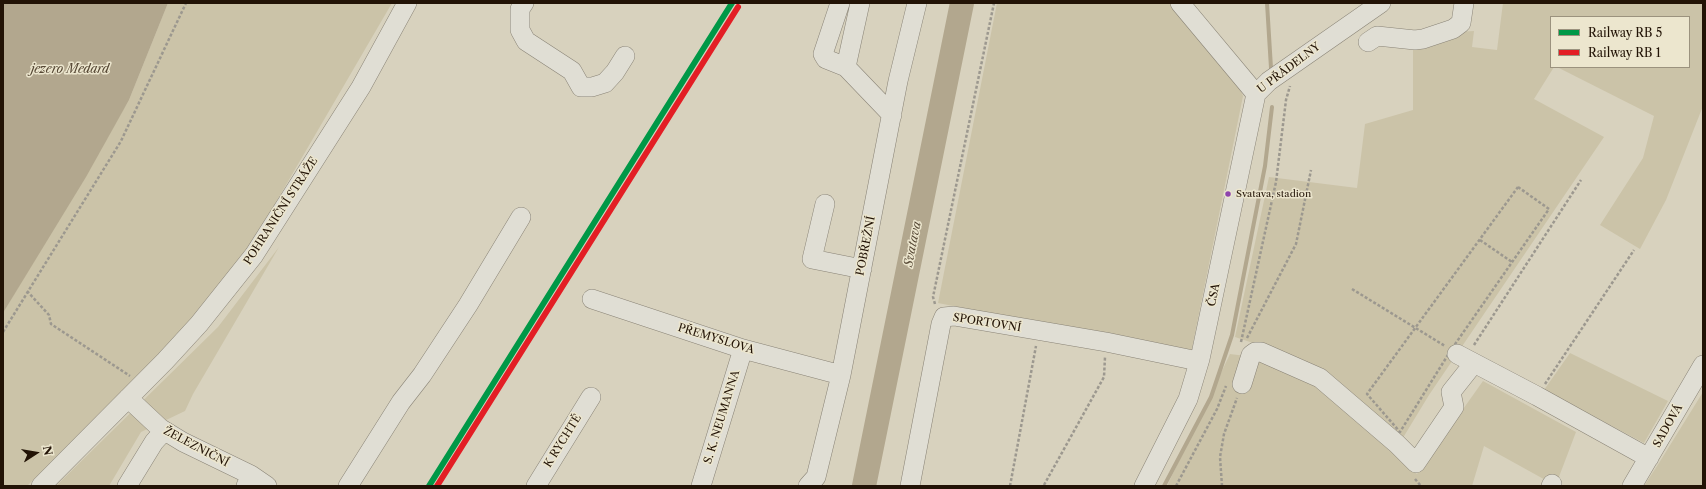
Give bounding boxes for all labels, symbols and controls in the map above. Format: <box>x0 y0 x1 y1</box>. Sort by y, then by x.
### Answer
legend <box>1550 16 1690 68</box>
text: Railway RB 5 <box>1588 25 1662 40</box>
street label: U PŘÁDELNY <box>1255 40 1323 96</box>
text: Railway RB 1 <box>1588 45 1661 60</box>
water label: jezero Medard <box>31 63 109 77</box>
street label: POHRANIČNÍ STRÁŽE <box>241 155 321 267</box>
place label: Svatava, stadion <box>1236 188 1311 200</box>
marker: Svatava, stadion <box>1223 189 1233 199</box>
street label: POBŘEŽNÍ <box>854 215 878 277</box>
water label: Svatava <box>902 220 924 268</box>
street label: ČSA <box>1205 282 1223 308</box>
street label: SPORTOVNÍ <box>952 311 1022 335</box>
street label: PŘEMYSLOVA <box>676 321 756 357</box>
street label: S. K. NEUMANNA <box>701 368 743 466</box>
street label: SADOVÁ <box>1650 402 1686 450</box>
street label: K RYCHTĚ <box>541 412 585 470</box>
street label: ŽELEZNIČNÍ <box>161 424 231 470</box>
north arrow <box>16 433 56 473</box>
text: N <box>40 444 56 457</box>

